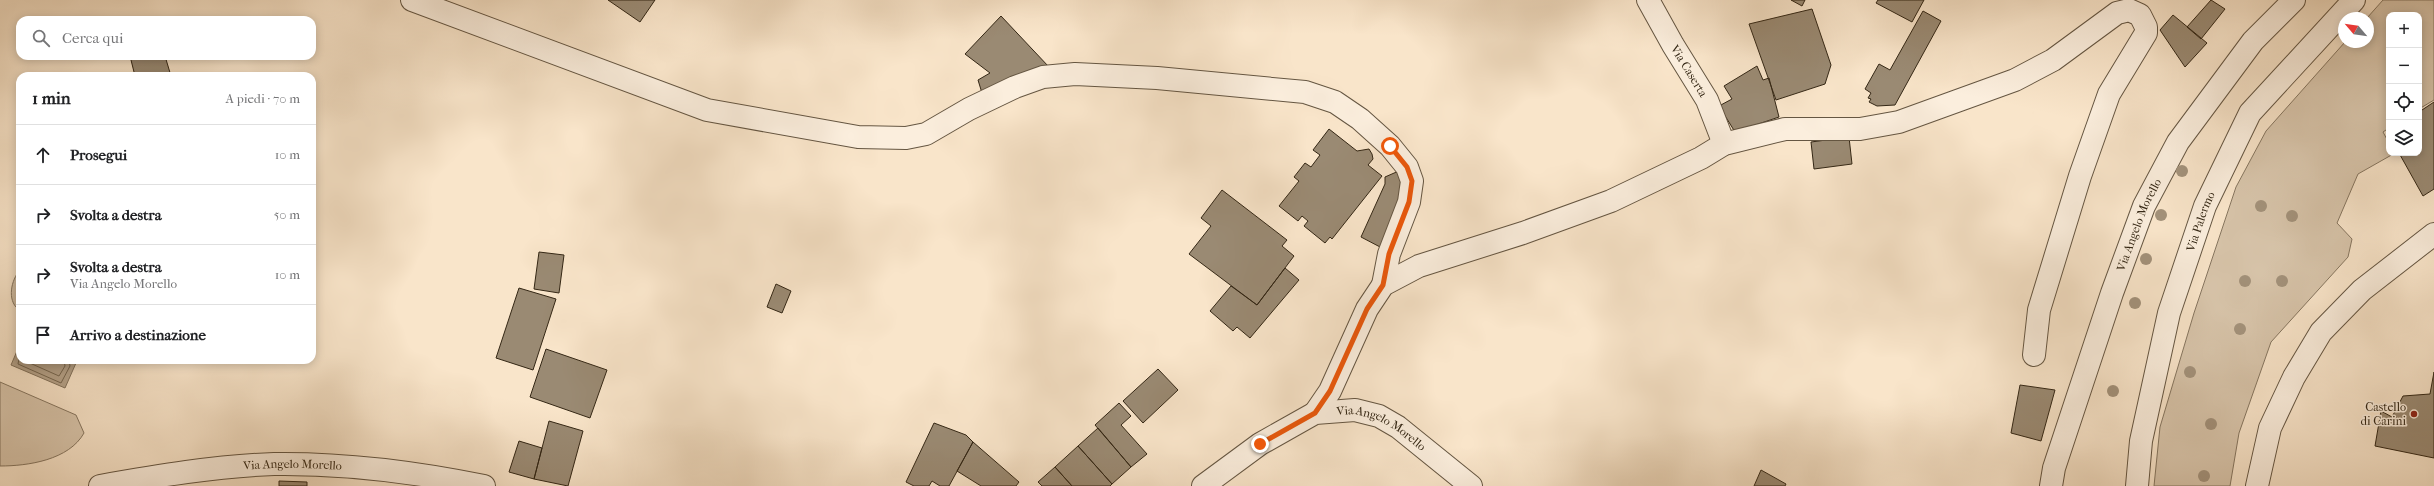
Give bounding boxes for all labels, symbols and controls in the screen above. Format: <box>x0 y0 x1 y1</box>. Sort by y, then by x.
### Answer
north arrow <box>2338 12 2374 48</box>
map controls <box>2386 12 2422 156</box>
button: + <box>2386 12 2422 48</box>
search box <box>16 16 316 60</box>
icon: search <box>30 27 52 49</box>
text: Cerca qui <box>62 29 123 47</box>
street label: Via Caserta <box>1667 42 1711 100</box>
button: − <box>2386 48 2422 84</box>
button: locate <box>2386 84 2422 120</box>
text: 1 min <box>32 88 71 108</box>
text: A piedi · 70 m <box>225 91 300 106</box>
button: layers <box>2386 120 2422 156</box>
route start <box>1381 137 1399 155</box>
icon: ahead <box>32 144 54 166</box>
text: Prosegui <box>70 146 127 164</box>
text: 10 m <box>275 147 300 162</box>
street label: Via Angelo Morello <box>2113 176 2164 274</box>
street label: Via Palermo <box>2183 189 2218 254</box>
icon: right <box>32 204 54 226</box>
text: Svolta a destra <box>70 206 162 224</box>
text: 50 m <box>274 207 300 222</box>
text: Svolta a destra <box>70 258 162 276</box>
icon: right <box>32 264 54 286</box>
text: 10 m <box>275 267 300 282</box>
text: Via Angelo Morello <box>70 276 177 291</box>
icon: arrive <box>32 324 54 346</box>
text: Arrivo a destinazione <box>70 326 206 344</box>
place label: Castello di Carini <box>2361 400 2406 428</box>
street label: Via Angelo Morello <box>1335 403 1429 454</box>
marker: Castello di Carini <box>2409 409 2419 419</box>
route end <box>1251 435 1269 453</box>
street label: Via Angelo Morello <box>242 457 342 473</box>

